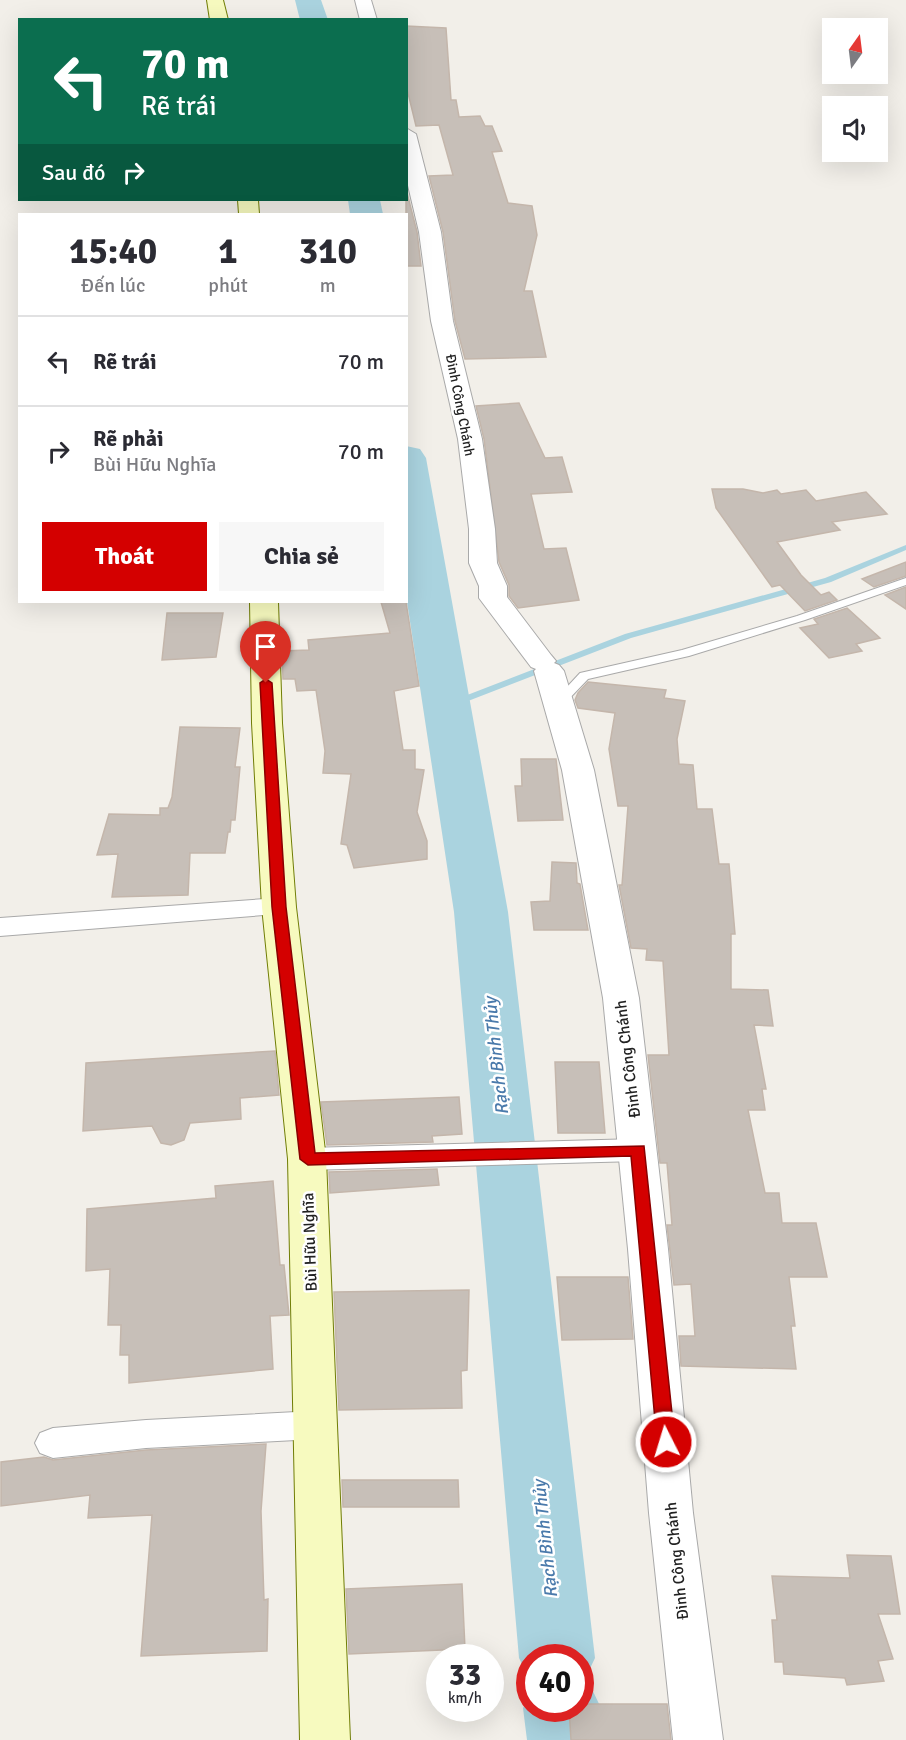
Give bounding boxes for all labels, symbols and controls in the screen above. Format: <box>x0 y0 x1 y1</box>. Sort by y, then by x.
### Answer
north arrow <box>822 18 888 84</box>
map controls <box>822 18 888 162</box>
text: 70 m <box>141 39 230 90</box>
icon: left <box>42 42 120 120</box>
text: Rẽ trái <box>141 90 217 123</box>
button: sound <box>822 96 888 162</box>
icon: right <box>117 156 150 189</box>
text: Sau đó <box>42 159 105 186</box>
text: 15:40 <box>69 229 157 274</box>
text: 1 <box>218 229 238 274</box>
text: 310 <box>299 229 357 274</box>
text: Đến lúc <box>81 273 145 298</box>
text: phút <box>208 273 248 298</box>
text: m <box>320 273 336 298</box>
icon: left <box>42 345 75 378</box>
text: Rẽ trái <box>93 348 157 375</box>
text: 70 m <box>338 348 384 375</box>
street label: Đinh Công Chánh <box>442 353 478 457</box>
text: Rẽ phải <box>93 425 164 452</box>
icon: right <box>42 435 75 468</box>
text: 70 m <box>338 438 384 465</box>
text: Bùi Hữu Nghĩa <box>93 452 217 477</box>
button: Thoát <box>42 522 207 591</box>
button: Chia sẻ <box>219 522 384 591</box>
pin <box>240 621 291 683</box>
icon: arrive <box>249 630 282 663</box>
water label: Rạch Bình Thủy <box>479 993 513 1116</box>
street label: Đinh Công Chánh <box>611 999 645 1119</box>
street label: Bùi Hữu Nghĩa <box>298 1192 322 1292</box>
position arrow <box>634 1410 698 1474</box>
water label: Rạch Bình Thủy <box>528 1476 562 1599</box>
street label: Đinh Công Chánh <box>661 1501 693 1621</box>
speed limit sign: 40 <box>516 1644 594 1722</box>
text: 33 <box>449 1657 481 1694</box>
text: km/h <box>448 1689 482 1707</box>

